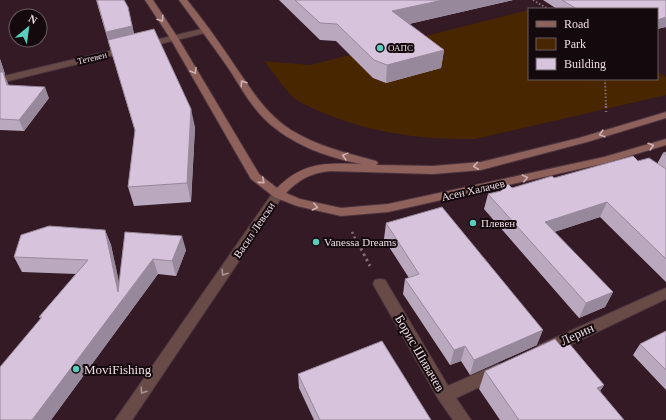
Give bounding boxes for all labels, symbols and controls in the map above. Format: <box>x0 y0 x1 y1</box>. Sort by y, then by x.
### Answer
north arrow <box>8 8 48 48</box>
legend <box>528 8 658 80</box>
text: N <box>26 12 39 26</box>
one-way arrow <box>156 15 164 22</box>
text: Road <box>564 17 589 31</box>
text: Park <box>564 37 586 51</box>
marker: ОАПС <box>375 43 385 53</box>
place label: ОАПС <box>388 43 413 53</box>
street label: Тетевен <box>76 49 108 66</box>
text: Building <box>564 57 606 71</box>
one-way arrow <box>189 67 196 74</box>
one-way arrow <box>241 81 248 88</box>
one-way arrow <box>599 129 606 138</box>
one-way arrow <box>647 142 654 151</box>
one-way arrow <box>342 153 349 161</box>
one-way arrow <box>473 161 479 170</box>
one-way arrow <box>522 174 528 182</box>
one-way arrow <box>257 177 265 184</box>
street label: Асен Халачев <box>440 177 506 203</box>
street label: Васил Левски <box>231 200 277 260</box>
one-way arrow <box>312 202 318 210</box>
place label: Плевен <box>481 217 515 229</box>
marker: Плевен <box>468 218 478 228</box>
place label: Vanessa Dreams <box>324 236 396 248</box>
marker: Vanessa Dreams <box>311 237 321 247</box>
one-way arrow <box>222 268 229 275</box>
street label: Борис Шивачев <box>392 312 448 394</box>
street label: Лерин <box>558 320 596 348</box>
place label: MoviFishing <box>84 362 152 377</box>
marker: MoviFishing <box>71 364 81 374</box>
one-way arrow <box>141 387 148 394</box>

